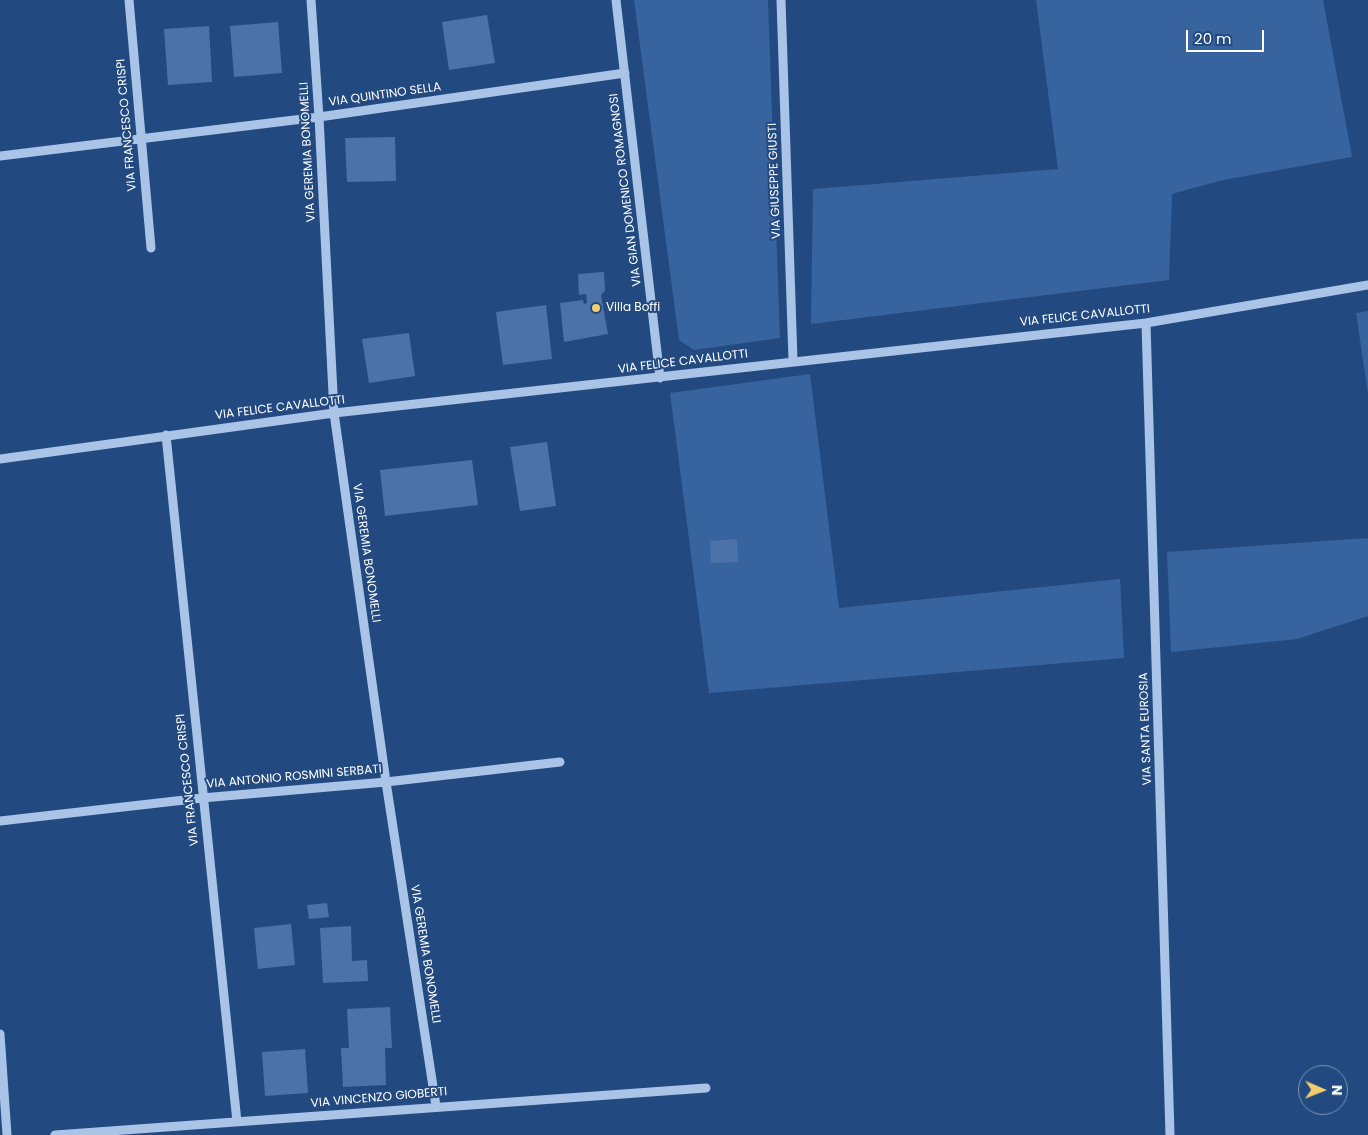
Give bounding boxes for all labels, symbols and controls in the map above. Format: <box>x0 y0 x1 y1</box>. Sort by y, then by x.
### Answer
scale bar <box>1188 20 1266 52</box>
text: 20 m <box>1194 28 1232 49</box>
street label: VIA FRANCESCO CRISPI <box>114 58 140 192</box>
street label: VIA QUINTINO SELLA <box>328 80 442 110</box>
street label: VIA GEREMIA BONOMELLI <box>297 82 319 222</box>
street label: VIA GIAN DOMENICO ROMAGNOSI <box>607 93 645 287</box>
street label: VIA GIUSEPPE GIUSTI <box>766 123 784 239</box>
place label: Villa Boffi <box>606 301 660 315</box>
marker: Villa Boffi <box>590 302 602 314</box>
street label: VIA FELICE CAVALLOTTI <box>1019 302 1151 330</box>
street label: VIA FELICE CAVALLOTTI <box>617 347 749 377</box>
street label: VIA FELICE CAVALLOTTI <box>214 393 346 423</box>
street label: VIA GEREMIA BONOMELLI <box>349 483 383 623</box>
street label: VIA SANTA EUROSIA <box>1137 672 1155 786</box>
street label: VIA FRANCESCO CRISPI <box>174 713 202 847</box>
street label: VIA ANTONIO ROSMINI SERBATI <box>206 762 382 792</box>
street label: VIA GEREMIA BONOMELLI <box>407 884 443 1024</box>
north arrow <box>1298 1065 1348 1115</box>
street label: VIA VINCENZO GIOBERTI <box>310 1085 448 1111</box>
text: N <box>1327 1085 1347 1096</box>

